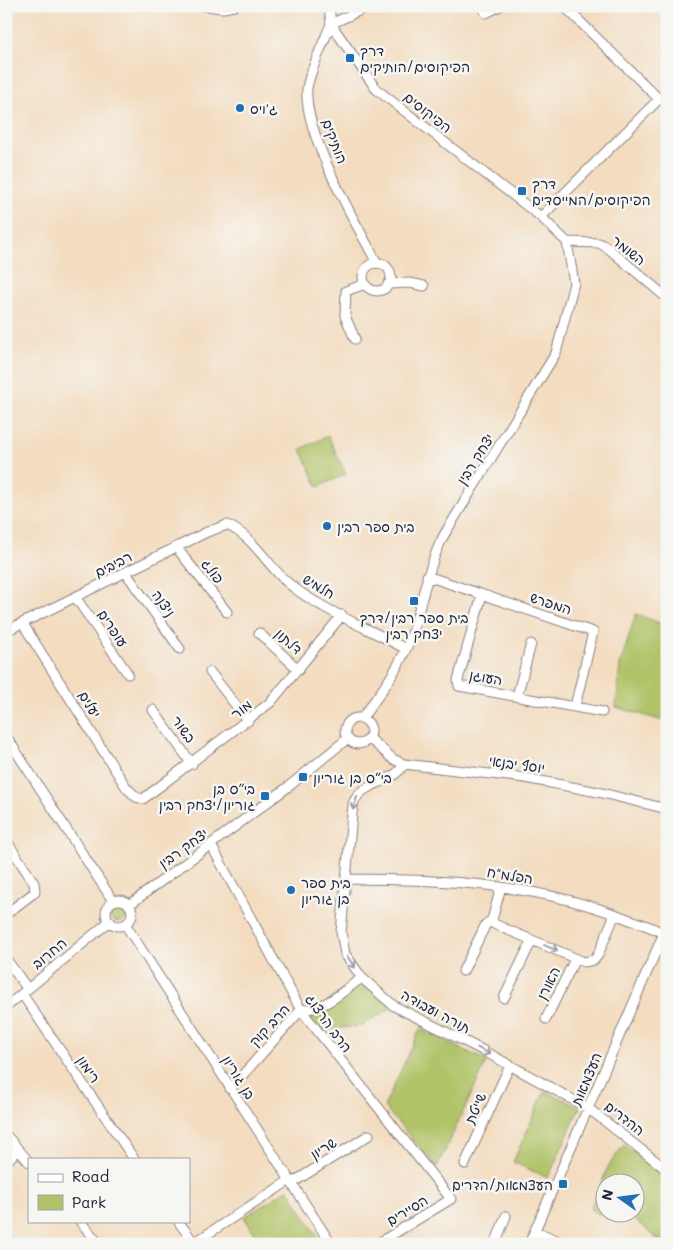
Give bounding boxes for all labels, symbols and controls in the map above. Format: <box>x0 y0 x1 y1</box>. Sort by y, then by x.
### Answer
place label: דרך הפיקוסים/הותיקים <box>360 41 470 76</box>
marker: דרך הפיקוסים/הותיקים <box>344 52 356 64</box>
street label: הפיקוסים <box>400 87 456 137</box>
place label: ג'ויס <box>250 99 278 118</box>
marker: ג'ויס <box>234 102 246 114</box>
street label: הותיקים <box>318 116 352 166</box>
place label: דרך הפיקוסים/המייסדים <box>532 174 651 209</box>
marker: דרך הפיקוסים/המייסדים <box>516 185 528 197</box>
street label: השומר <box>608 231 650 269</box>
street label: יצחק רבין <box>452 430 498 488</box>
place label: בית ספר רבין <box>337 517 414 536</box>
marker: בית ספר רבין <box>321 520 333 532</box>
street label: רביבים <box>91 547 135 581</box>
street label: פולג <box>197 555 229 587</box>
street label: חלמיש <box>300 569 338 603</box>
street label: ניצנה <box>148 586 180 620</box>
street label: המפרש <box>528 587 574 619</box>
marker: בית ספר רבין/דרך יצחק רבין <box>408 595 420 607</box>
street label: עופרים <box>94 606 132 650</box>
place label: בית ספר רבין/דרך יצחק רבין <box>359 608 469 643</box>
street label: דלתון <box>271 624 307 658</box>
street label: העוגן <box>468 665 504 689</box>
street label: יעלים <box>74 687 106 721</box>
street label: מור <box>227 695 255 723</box>
street label: בשור <box>168 712 200 746</box>
street label: יוסף יבנאי <box>488 751 546 777</box>
place label: בי״ס בן גוריון <box>313 768 392 787</box>
marker: בי״ס בן גוריון <box>297 771 309 783</box>
place label: בי״ס בן גוריון/יצחק רבין <box>159 779 255 814</box>
marker: בי״ס בן גוריון/יצחק רבין <box>259 790 271 802</box>
one-way arrow <box>349 795 359 811</box>
street label: יצחק רבין <box>154 824 212 872</box>
street label: הפלמ"ח <box>486 862 534 888</box>
place label: בית ספר בן גוריון <box>301 873 351 908</box>
marker: בית ספר בן גוריון <box>285 884 297 896</box>
street label: החרוב <box>28 933 70 973</box>
one-way arrow <box>543 944 558 954</box>
one-way arrow <box>346 955 356 969</box>
street label: האורן <box>532 963 564 1003</box>
street label: תורה ועבודה <box>398 985 474 1037</box>
street label: הרב הרצוג <box>301 990 357 1056</box>
street label: הרב קוק <box>244 1000 294 1050</box>
one-way arrow <box>476 1047 491 1056</box>
street label: העצמאות <box>566 1049 606 1110</box>
street label: בן גוריון <box>218 1051 260 1103</box>
street label: רימון <box>73 1052 105 1086</box>
street label: שייטת <box>459 1089 490 1128</box>
street label: ההדרים <box>601 1096 649 1140</box>
street label: שריון <box>306 1133 340 1163</box>
legend <box>28 1158 190 1222</box>
text: Road <box>72 1166 109 1186</box>
north arrow <box>596 1172 646 1222</box>
place label: העצמאות/הדרים <box>452 1175 553 1194</box>
marker: העצמאות/הדרים <box>557 1178 569 1190</box>
text: N <box>596 1187 617 1202</box>
street label: הסיירים <box>383 1190 431 1230</box>
text: Park <box>72 1192 106 1212</box>

